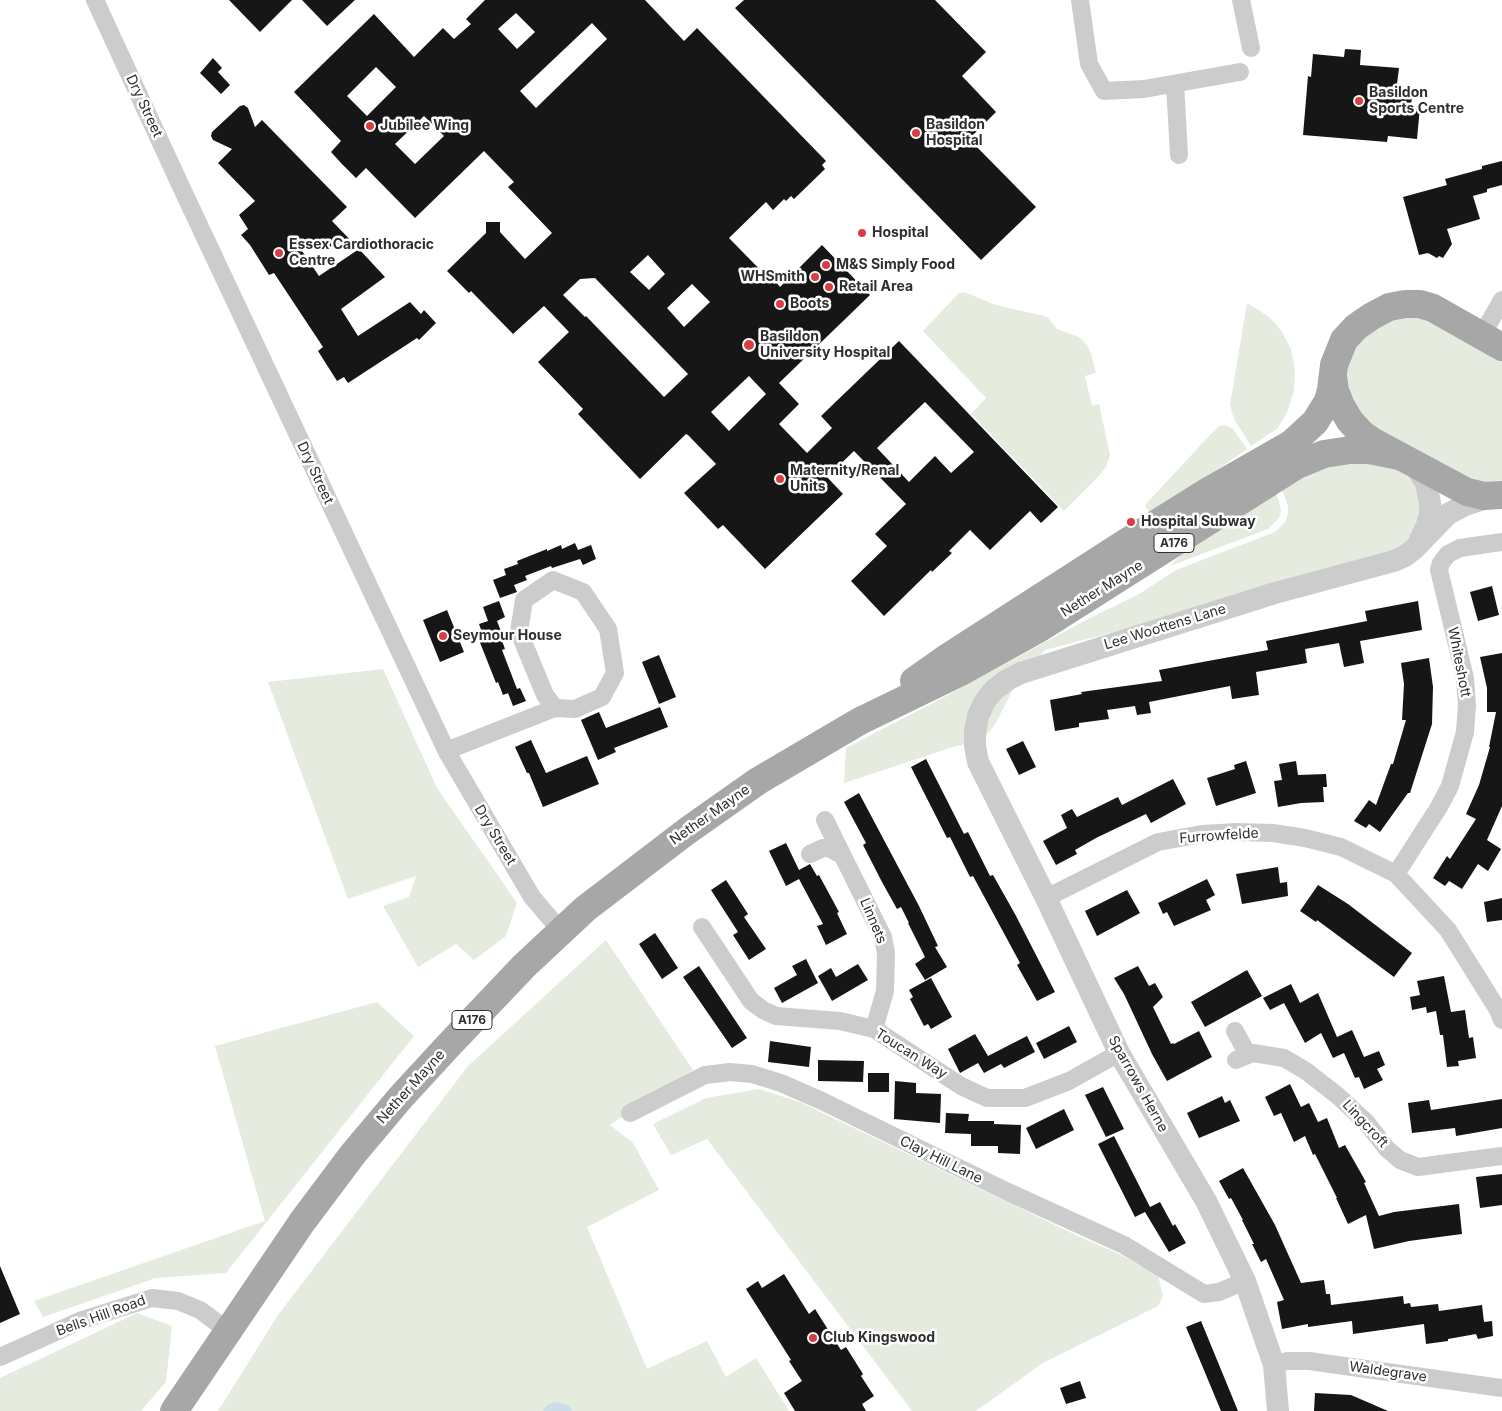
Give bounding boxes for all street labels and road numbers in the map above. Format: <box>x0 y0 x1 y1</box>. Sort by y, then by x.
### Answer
street label: Dry Street <box>122 72 166 140</box>
street label: Dry Street <box>293 439 337 507</box>
road number: A176 <box>1154 534 1194 552</box>
street label: Nether Mayne <box>1058 557 1146 621</box>
street label: Lee Woottens Lane <box>1102 600 1228 654</box>
street label: Whiteshott <box>1444 626 1474 698</box>
street label: Nether Mayne <box>667 781 753 849</box>
street label: Dry Street <box>471 802 519 868</box>
street label: Furrowfelde <box>1179 825 1259 847</box>
street label: Linnets <box>856 896 890 946</box>
road number: A176 <box>452 1010 492 1030</box>
street label: Toucan Way <box>872 1025 950 1083</box>
street label: Sparrows Herne <box>1105 1033 1171 1135</box>
street label: Nether Mayne <box>373 1047 449 1127</box>
street label: Lingcroft <box>1339 1097 1391 1151</box>
street label: Clay Hill Lane <box>897 1133 985 1187</box>
street label: Bells Hill Road <box>54 1292 148 1340</box>
street label: Waldegrave <box>1348 1358 1428 1386</box>

